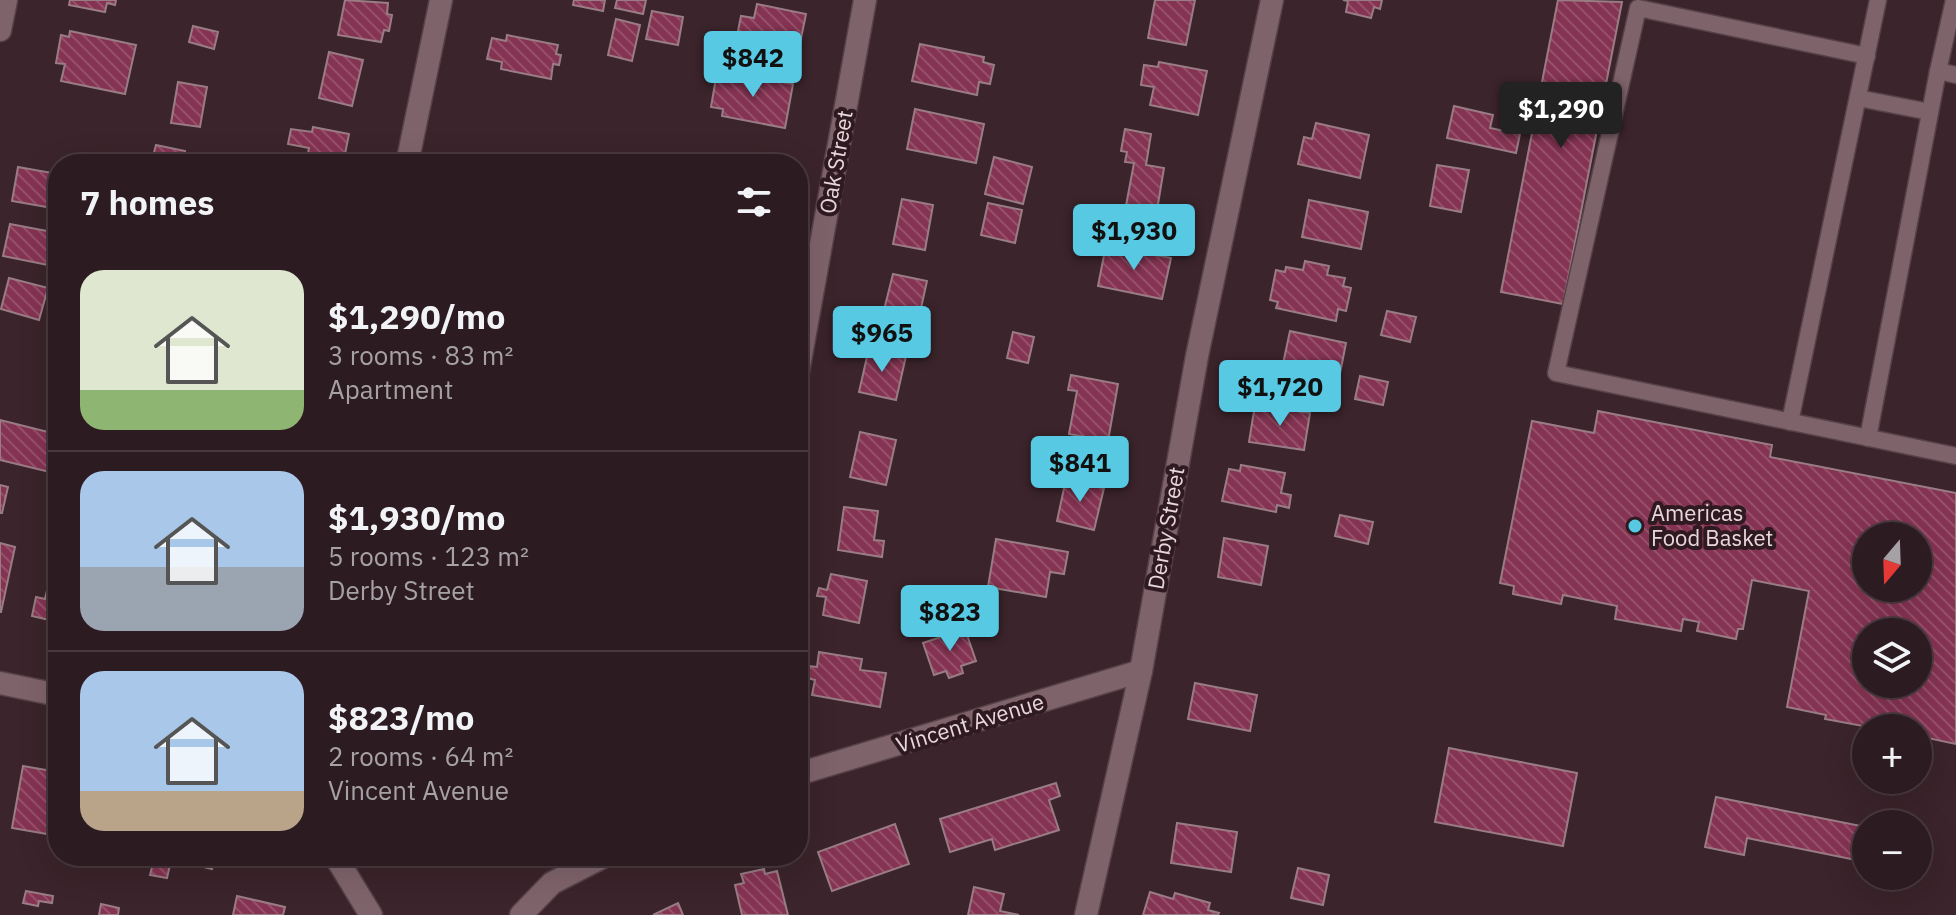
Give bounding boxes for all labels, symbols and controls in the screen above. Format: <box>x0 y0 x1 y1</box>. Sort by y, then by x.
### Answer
pin: $842 <box>706 31 800 99</box>
text: $842 <box>722 40 784 74</box>
pin: $1,290 <box>1496 82 1626 150</box>
text: $1,290 <box>1518 91 1604 125</box>
street label: Oak Street <box>812 108 859 216</box>
text: 7 homes <box>80 180 215 224</box>
icon: filters <box>732 180 776 224</box>
pin: $1,930 <box>1069 204 1199 272</box>
text: $1,930 <box>1091 213 1177 247</box>
text: $1,290/mo <box>328 294 505 338</box>
icon: home <box>144 302 240 398</box>
pin: $965 <box>835 306 929 374</box>
text: $965 <box>851 315 913 349</box>
text: 3 rooms · 83 m² <box>328 338 513 372</box>
pin: $1,720 <box>1215 360 1345 428</box>
text: $1,720 <box>1237 369 1323 403</box>
text: Apartment <box>328 372 453 406</box>
pin: $841 <box>1033 436 1127 504</box>
text: $841 <box>1049 445 1111 479</box>
street label: Derby Street <box>1140 464 1191 592</box>
text: $1,930/mo <box>328 495 505 539</box>
place label: Americas Food Basket <box>1651 498 1773 552</box>
icon: home <box>144 503 240 599</box>
marker: Americas Food Basket <box>1626 517 1644 535</box>
north arrow <box>1852 522 1932 602</box>
map controls <box>1852 522 1932 890</box>
text: 5 rooms · 123 m² <box>328 539 529 573</box>
text: Derby Street <box>328 573 475 607</box>
pin: $823 <box>903 585 997 653</box>
text: $823 <box>919 594 981 628</box>
button: layers <box>1852 618 1932 698</box>
street label: Vincent Avenue <box>892 686 1047 759</box>
text: $823/mo <box>328 695 475 739</box>
icon: home <box>144 703 240 799</box>
button: + <box>1852 714 1932 794</box>
text: 2 rooms · 64 m² <box>328 739 513 773</box>
text: Vincent Avenue <box>328 773 509 807</box>
button: − <box>1852 810 1932 890</box>

